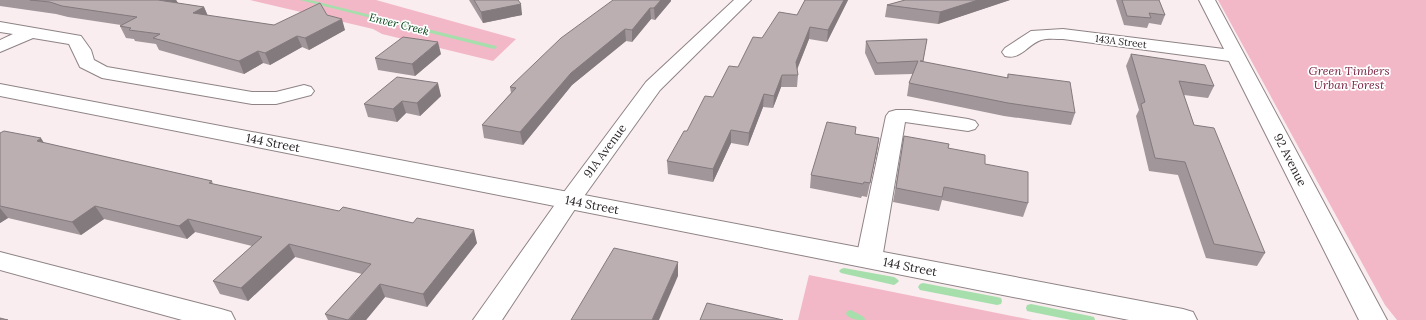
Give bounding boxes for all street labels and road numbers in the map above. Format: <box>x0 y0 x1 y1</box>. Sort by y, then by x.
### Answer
street label: 143A Street <box>1094 32 1148 51</box>
street label: 91A Avenue <box>580 120 629 181</box>
street label: 144 Street <box>245 130 302 155</box>
street label: 92 Avenue <box>1271 131 1310 189</box>
street label: 144 Street <box>564 192 621 217</box>
street label: 144 Street <box>882 254 939 279</box>

